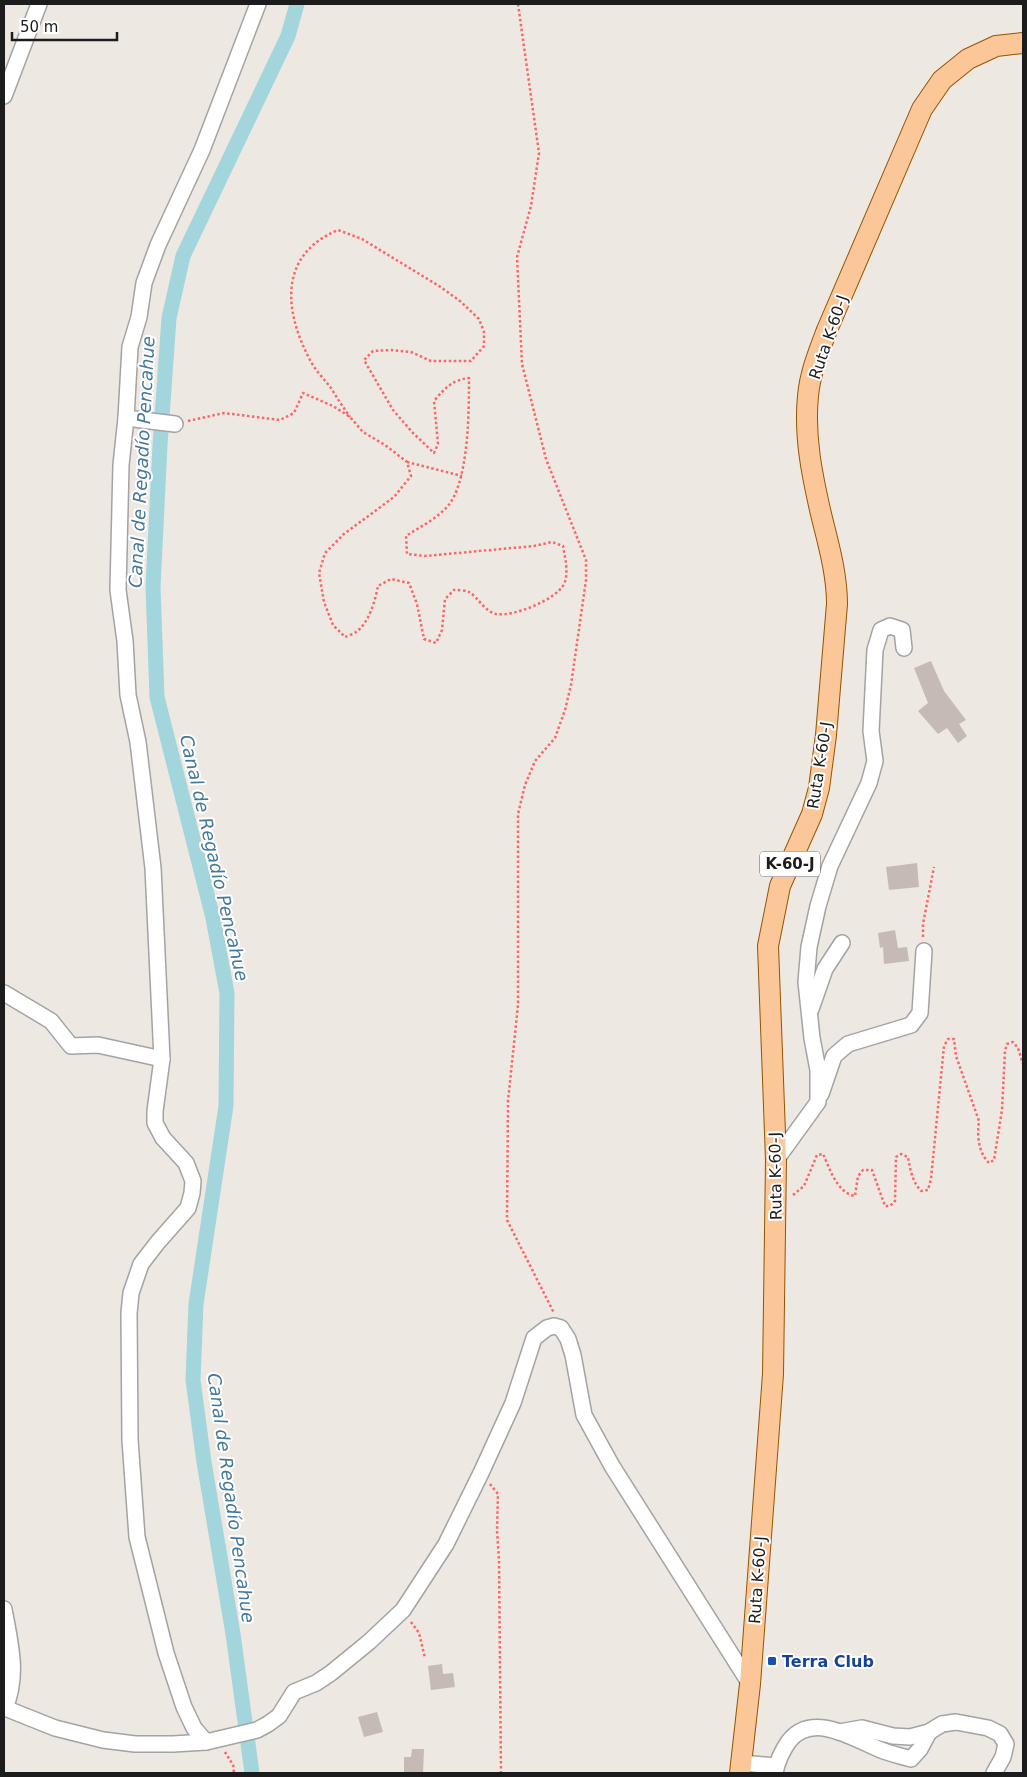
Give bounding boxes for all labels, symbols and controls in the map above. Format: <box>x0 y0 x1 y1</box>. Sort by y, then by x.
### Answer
scale bar <box>12 10 118 42</box>
text: 50 m <box>20 18 58 36</box>
street label: Ruta K-60-J <box>805 292 852 382</box>
water label: Canal de Regadío Pencahue <box>124 335 159 589</box>
street label: Ruta K-60-J <box>803 720 836 810</box>
water label: Canal de Regadío Pencahue <box>176 733 253 983</box>
road number: K-60-J <box>760 852 820 876</box>
street label: Ruta K-60-J <box>765 1132 786 1220</box>
water label: Canal de Regadío Pencahue <box>204 1372 259 1624</box>
street label: Ruta K-60-J <box>745 1535 770 1625</box>
place label: Terra Club <box>782 1652 874 1671</box>
marker: Terra Club <box>766 1655 778 1667</box>

